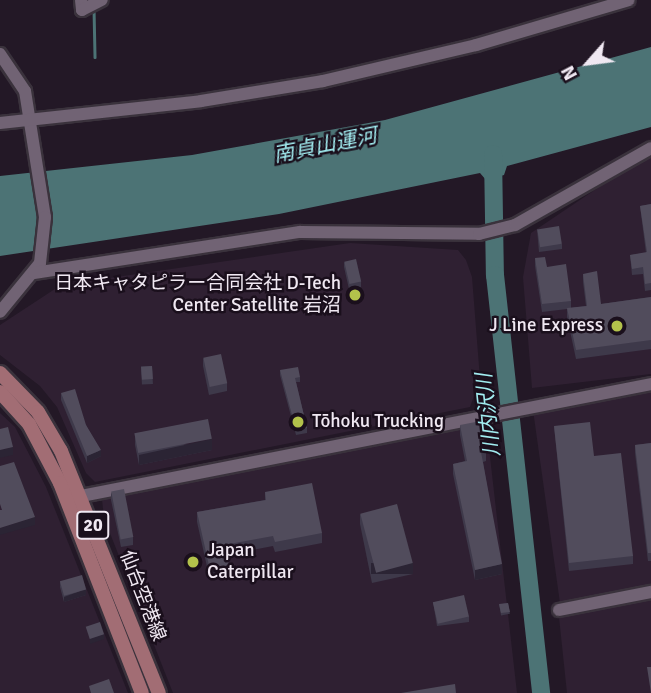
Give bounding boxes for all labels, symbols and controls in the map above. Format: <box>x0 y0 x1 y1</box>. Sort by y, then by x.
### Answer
north arrow <box>553 28 623 98</box>
text: N <box>556 61 583 84</box>
water label: 南貞山運河 <box>271 123 379 167</box>
place label: 日本キャタピラー合同会社 D-Tech Center Satellite 岩沼 <box>54 273 341 317</box>
marker: 日本キャタピラー合同会社 D-Tech Center Satellite 岩沼 <box>347 287 363 303</box>
place label: J Line Express <box>489 315 603 337</box>
marker: J Line Express <box>609 318 625 334</box>
water label: 川内沢川 <box>471 372 505 458</box>
place label: Tōhoku Trucking <box>312 411 444 433</box>
marker: Tōhoku Trucking <box>290 414 306 430</box>
road number: 20 <box>76 510 110 540</box>
place label: Japan Caterpillar <box>207 540 294 584</box>
street label: 仙台空港線 <box>114 548 170 644</box>
marker: Japan Caterpillar <box>185 554 201 570</box>

